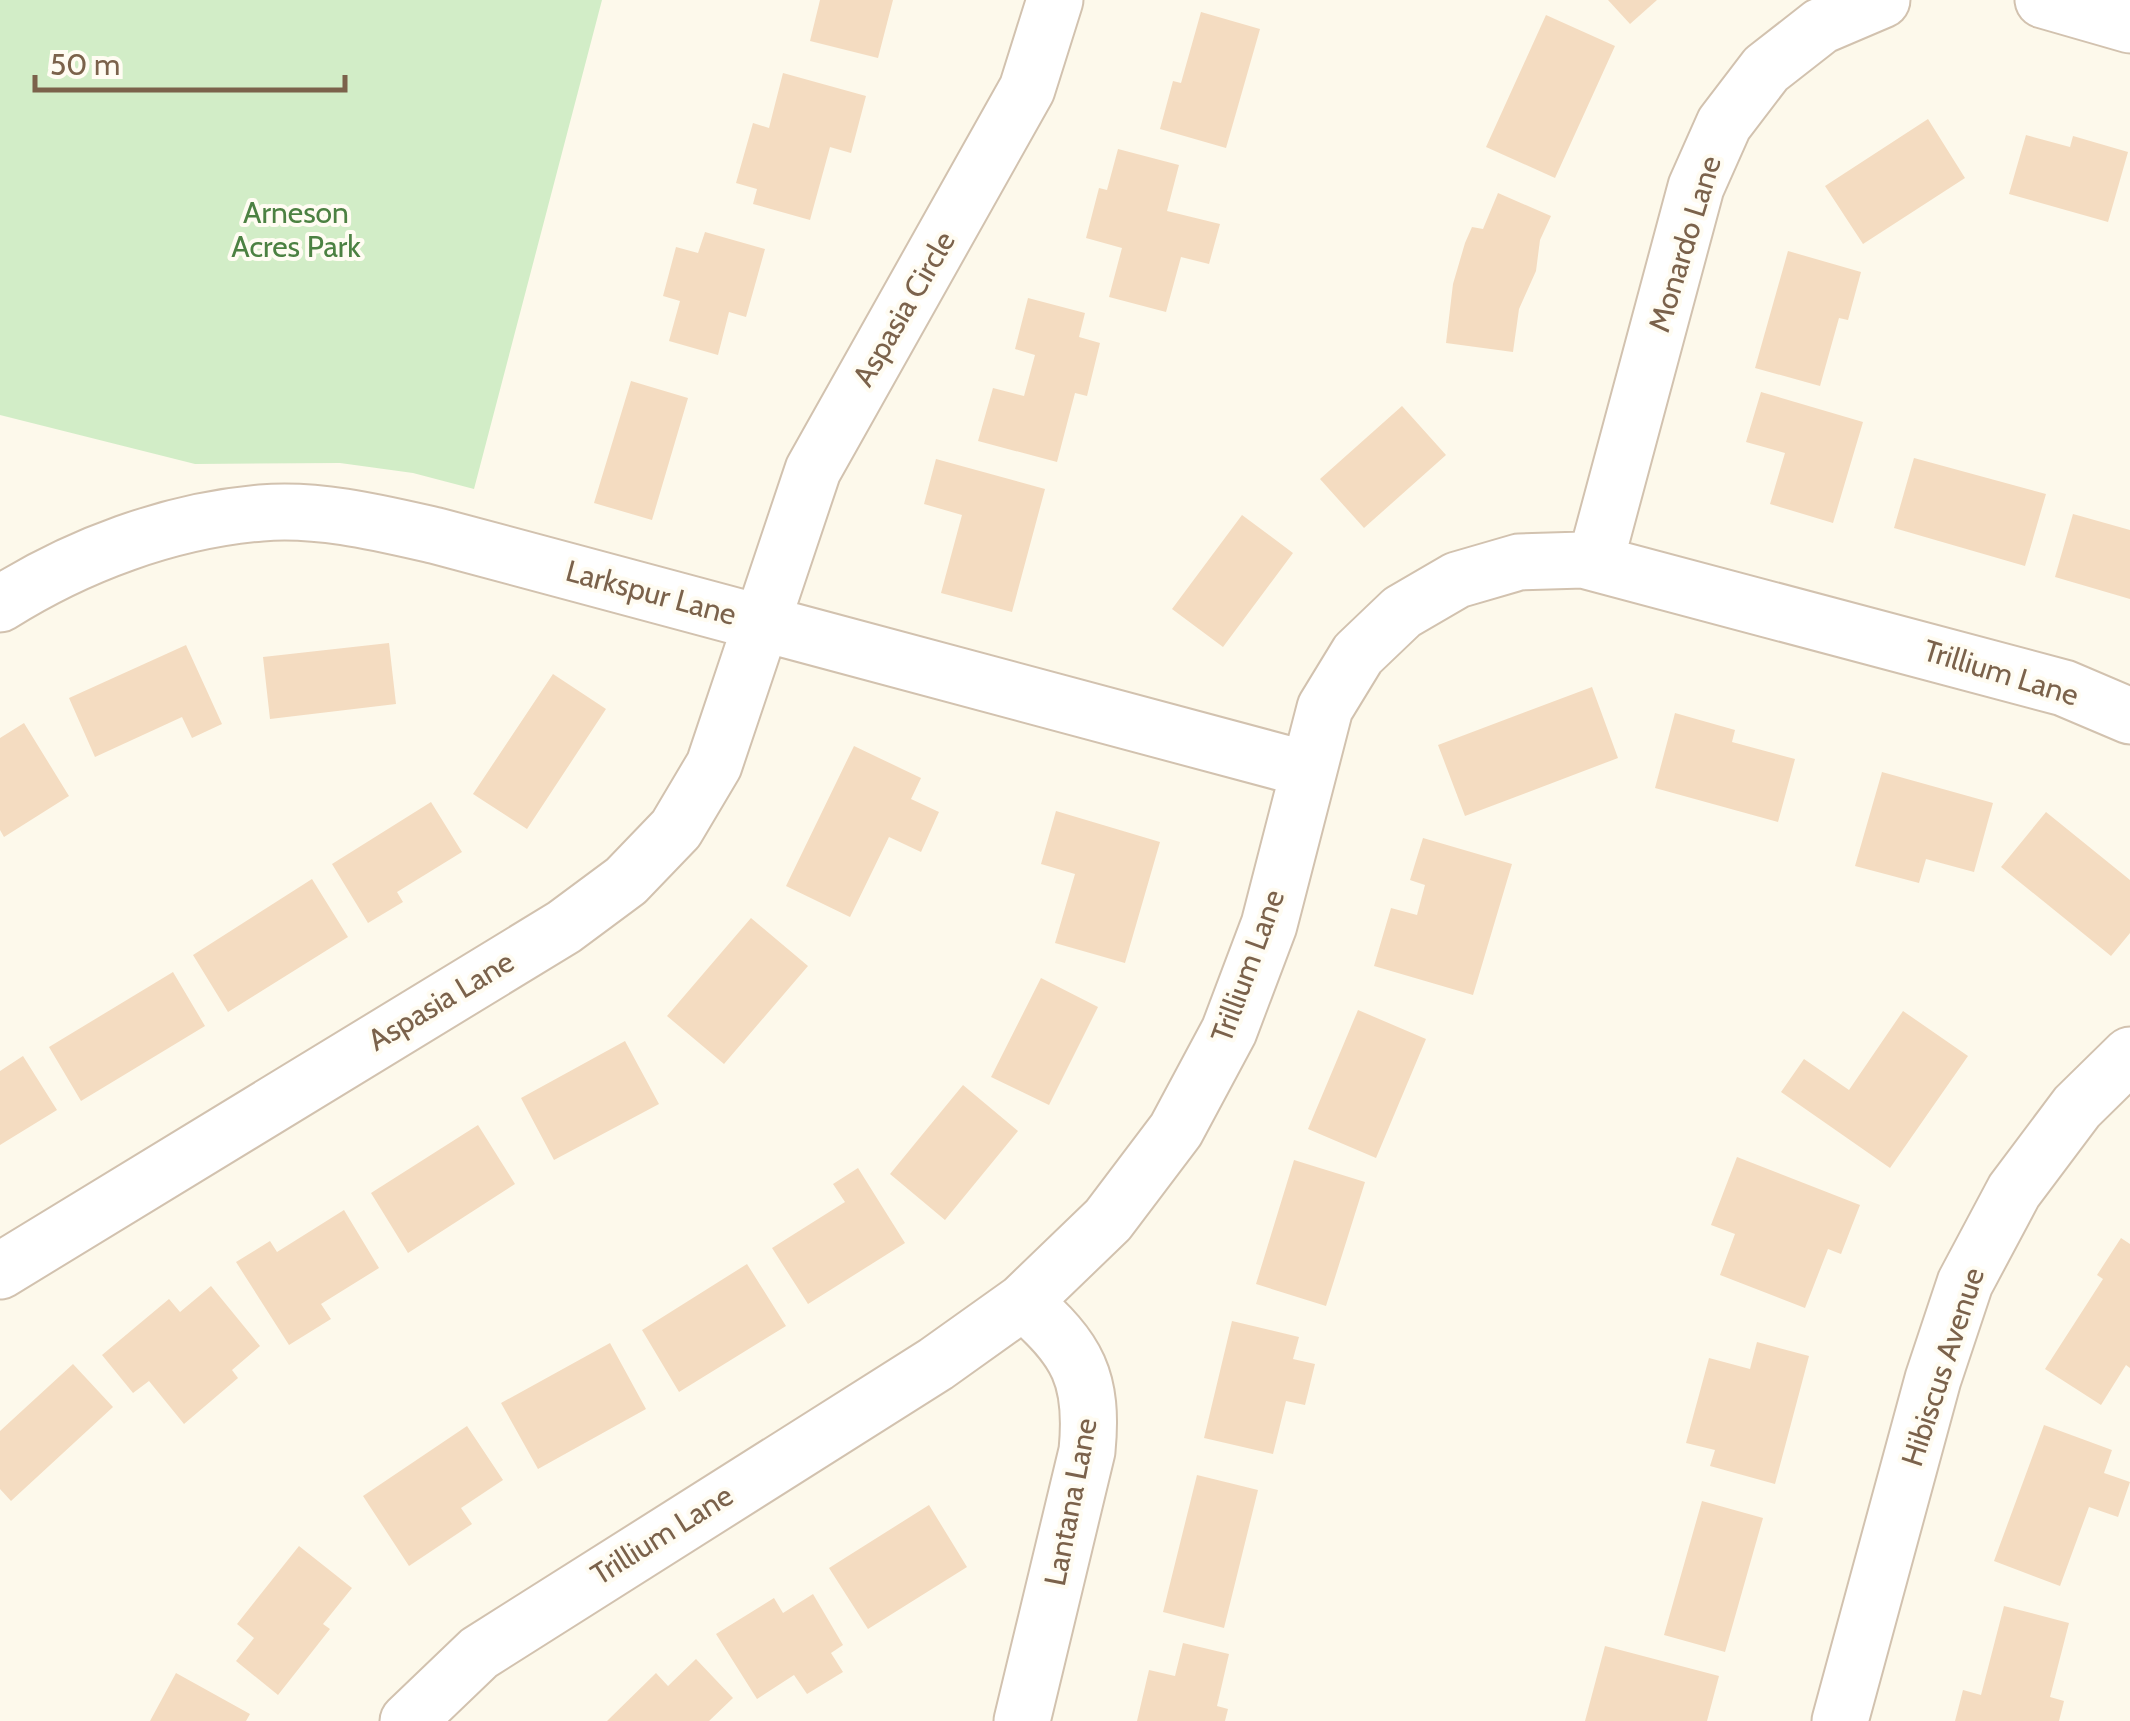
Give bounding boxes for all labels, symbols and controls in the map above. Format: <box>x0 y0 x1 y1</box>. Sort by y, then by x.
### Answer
scale bar <box>35 30 345 92</box>
text: 50 m <box>50 46 120 83</box>
street label: Monardo Lane <box>1640 151 1729 336</box>
park label: Arneson Acres Park <box>231 194 361 265</box>
street label: Aspasia Circle <box>844 225 963 393</box>
street label: Larkspur Lane <box>562 552 740 633</box>
street label: Trillium Lane <box>1919 631 2083 714</box>
street label: Trillium Lane <box>1203 884 1292 1047</box>
street label: Aspasia Lane <box>361 943 520 1059</box>
street label: Hibiscus Avenue <box>1893 1263 1992 1471</box>
street label: Lantana Lane <box>1036 1415 1105 1589</box>
street label: Trillium Lane <box>584 1476 739 1593</box>

